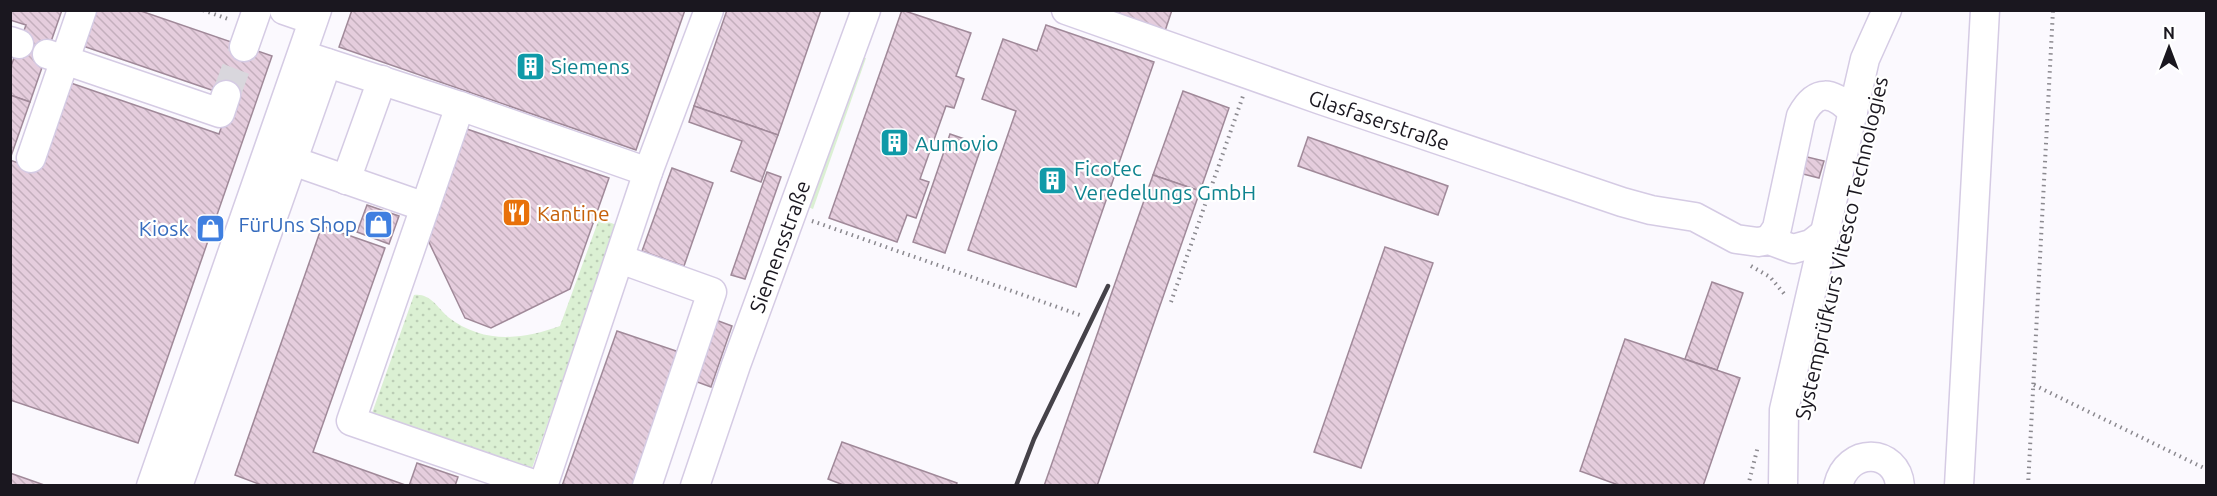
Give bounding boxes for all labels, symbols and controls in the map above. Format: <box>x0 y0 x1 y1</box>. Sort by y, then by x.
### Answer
north arrow <box>2139 18 2199 78</box>
text: N <box>2163 24 2175 42</box>
building icon: Siemens <box>514 50 546 82</box>
place label: Siemens <box>551 54 630 78</box>
street label: Systemprüfkurs Vitesco Technologies <box>1790 74 1892 422</box>
street label: Glasfaserstraße <box>1306 85 1453 155</box>
building icon: Aumovio <box>878 127 910 159</box>
place label: Aumovio <box>915 131 999 155</box>
place label: Ficotec Veredelungs GmbH <box>1074 156 1256 204</box>
building icon: Ficotec Veredelungs GmbH <box>1037 164 1069 196</box>
street label: Siemensstraße <box>744 177 815 316</box>
restaurant icon: Kantine <box>500 197 532 229</box>
place label: Kantine <box>537 201 610 225</box>
shop icon: FürUns Shop <box>362 208 394 240</box>
shop icon: Kiosk <box>194 212 226 244</box>
place label: FürUns Shop <box>238 212 357 236</box>
place label: Kiosk <box>139 216 189 240</box>

